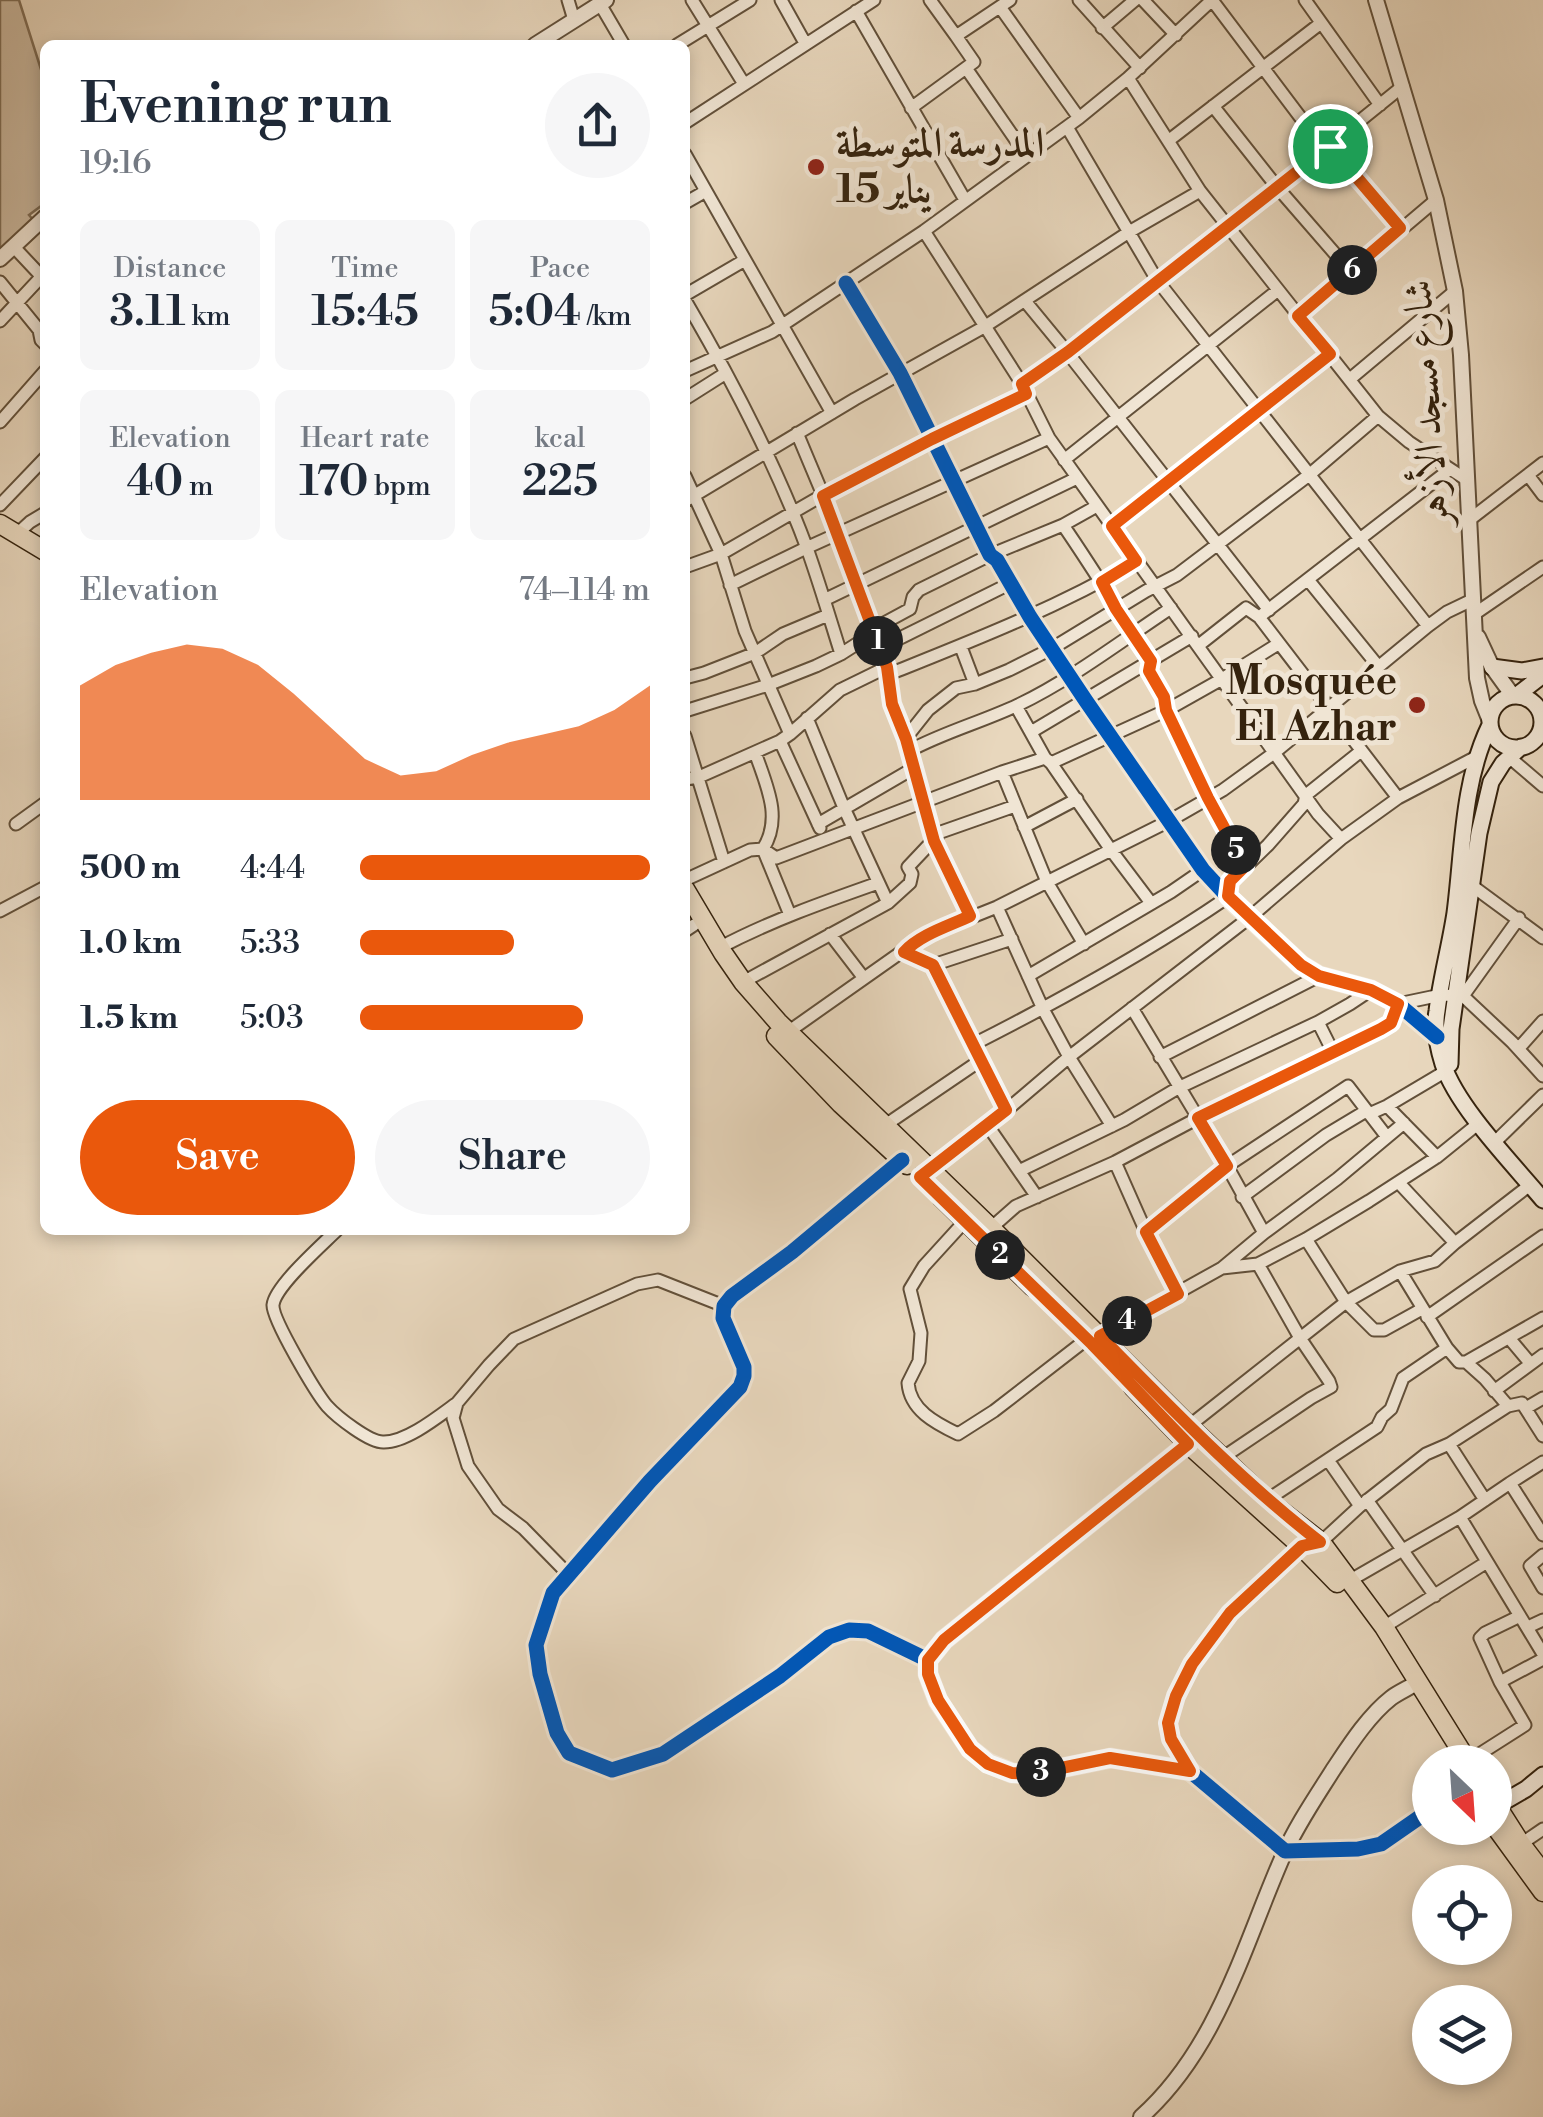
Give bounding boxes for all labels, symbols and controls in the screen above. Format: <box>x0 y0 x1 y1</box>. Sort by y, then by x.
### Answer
text: Evening run <box>80 71 392 140</box>
button: share <box>545 73 650 178</box>
pin <box>1288 104 1373 189</box>
place label: المدرسة المتوسطة 15 يناير <box>836 119 1044 215</box>
icon: arrive <box>1303 119 1358 174</box>
text: 19:16 <box>80 143 151 183</box>
marker: المدرسة المتوسطة 15 يناير <box>805 156 827 178</box>
pin: 6 <box>1327 245 1377 295</box>
text: Distance <box>114 251 226 286</box>
text: Time <box>331 251 399 286</box>
text: Pace <box>530 251 590 286</box>
text: 6 <box>1343 252 1361 287</box>
street label: شارع مسجد الأزهر <box>1389 278 1468 532</box>
text: 3.11 <box>109 286 186 339</box>
text: 15:45 <box>311 286 419 339</box>
text: 5:04 <box>489 286 581 339</box>
text: km <box>186 299 231 334</box>
text: /km <box>581 299 631 334</box>
text: Elevation <box>109 421 231 456</box>
text: Heart rate <box>300 421 430 456</box>
text: kcal <box>535 421 585 456</box>
text: 40 <box>126 456 183 509</box>
text: 170 <box>299 456 368 509</box>
text: 225 <box>522 456 598 509</box>
text: m <box>183 469 214 504</box>
text: bpm <box>368 469 431 504</box>
text: Elevation <box>80 570 219 610</box>
text: 74–114 m <box>518 570 650 610</box>
pin: 1 <box>853 616 903 666</box>
text: 1 <box>871 623 885 658</box>
place label: Mosquée El Azhar <box>1225 657 1397 753</box>
marker: Mosquée El Azhar <box>1406 694 1428 716</box>
pin: 5 <box>1211 825 1261 875</box>
text: 5 <box>1227 832 1245 867</box>
text: 500 m <box>80 848 181 888</box>
text: 4:44 <box>240 848 305 888</box>
text: 1.0 km <box>80 923 182 963</box>
text: 5:33 <box>240 923 300 963</box>
text: 1.5 km <box>80 998 178 1038</box>
text: 5:03 <box>240 998 304 1038</box>
button: Save <box>80 1100 355 1215</box>
button: Share <box>375 1100 650 1215</box>
pin: 2 <box>975 1230 1025 1280</box>
text: 2 <box>991 1237 1009 1272</box>
pin: 4 <box>1102 1296 1152 1346</box>
text: 4 <box>1118 1303 1136 1338</box>
north arrow <box>1412 1745 1512 1845</box>
map controls <box>1412 1745 1512 2085</box>
pin: 3 <box>1016 1747 1066 1797</box>
text: 3 <box>1033 1754 1049 1789</box>
button: locate <box>1412 1865 1512 1965</box>
button: layers <box>1412 1985 1512 2085</box>

